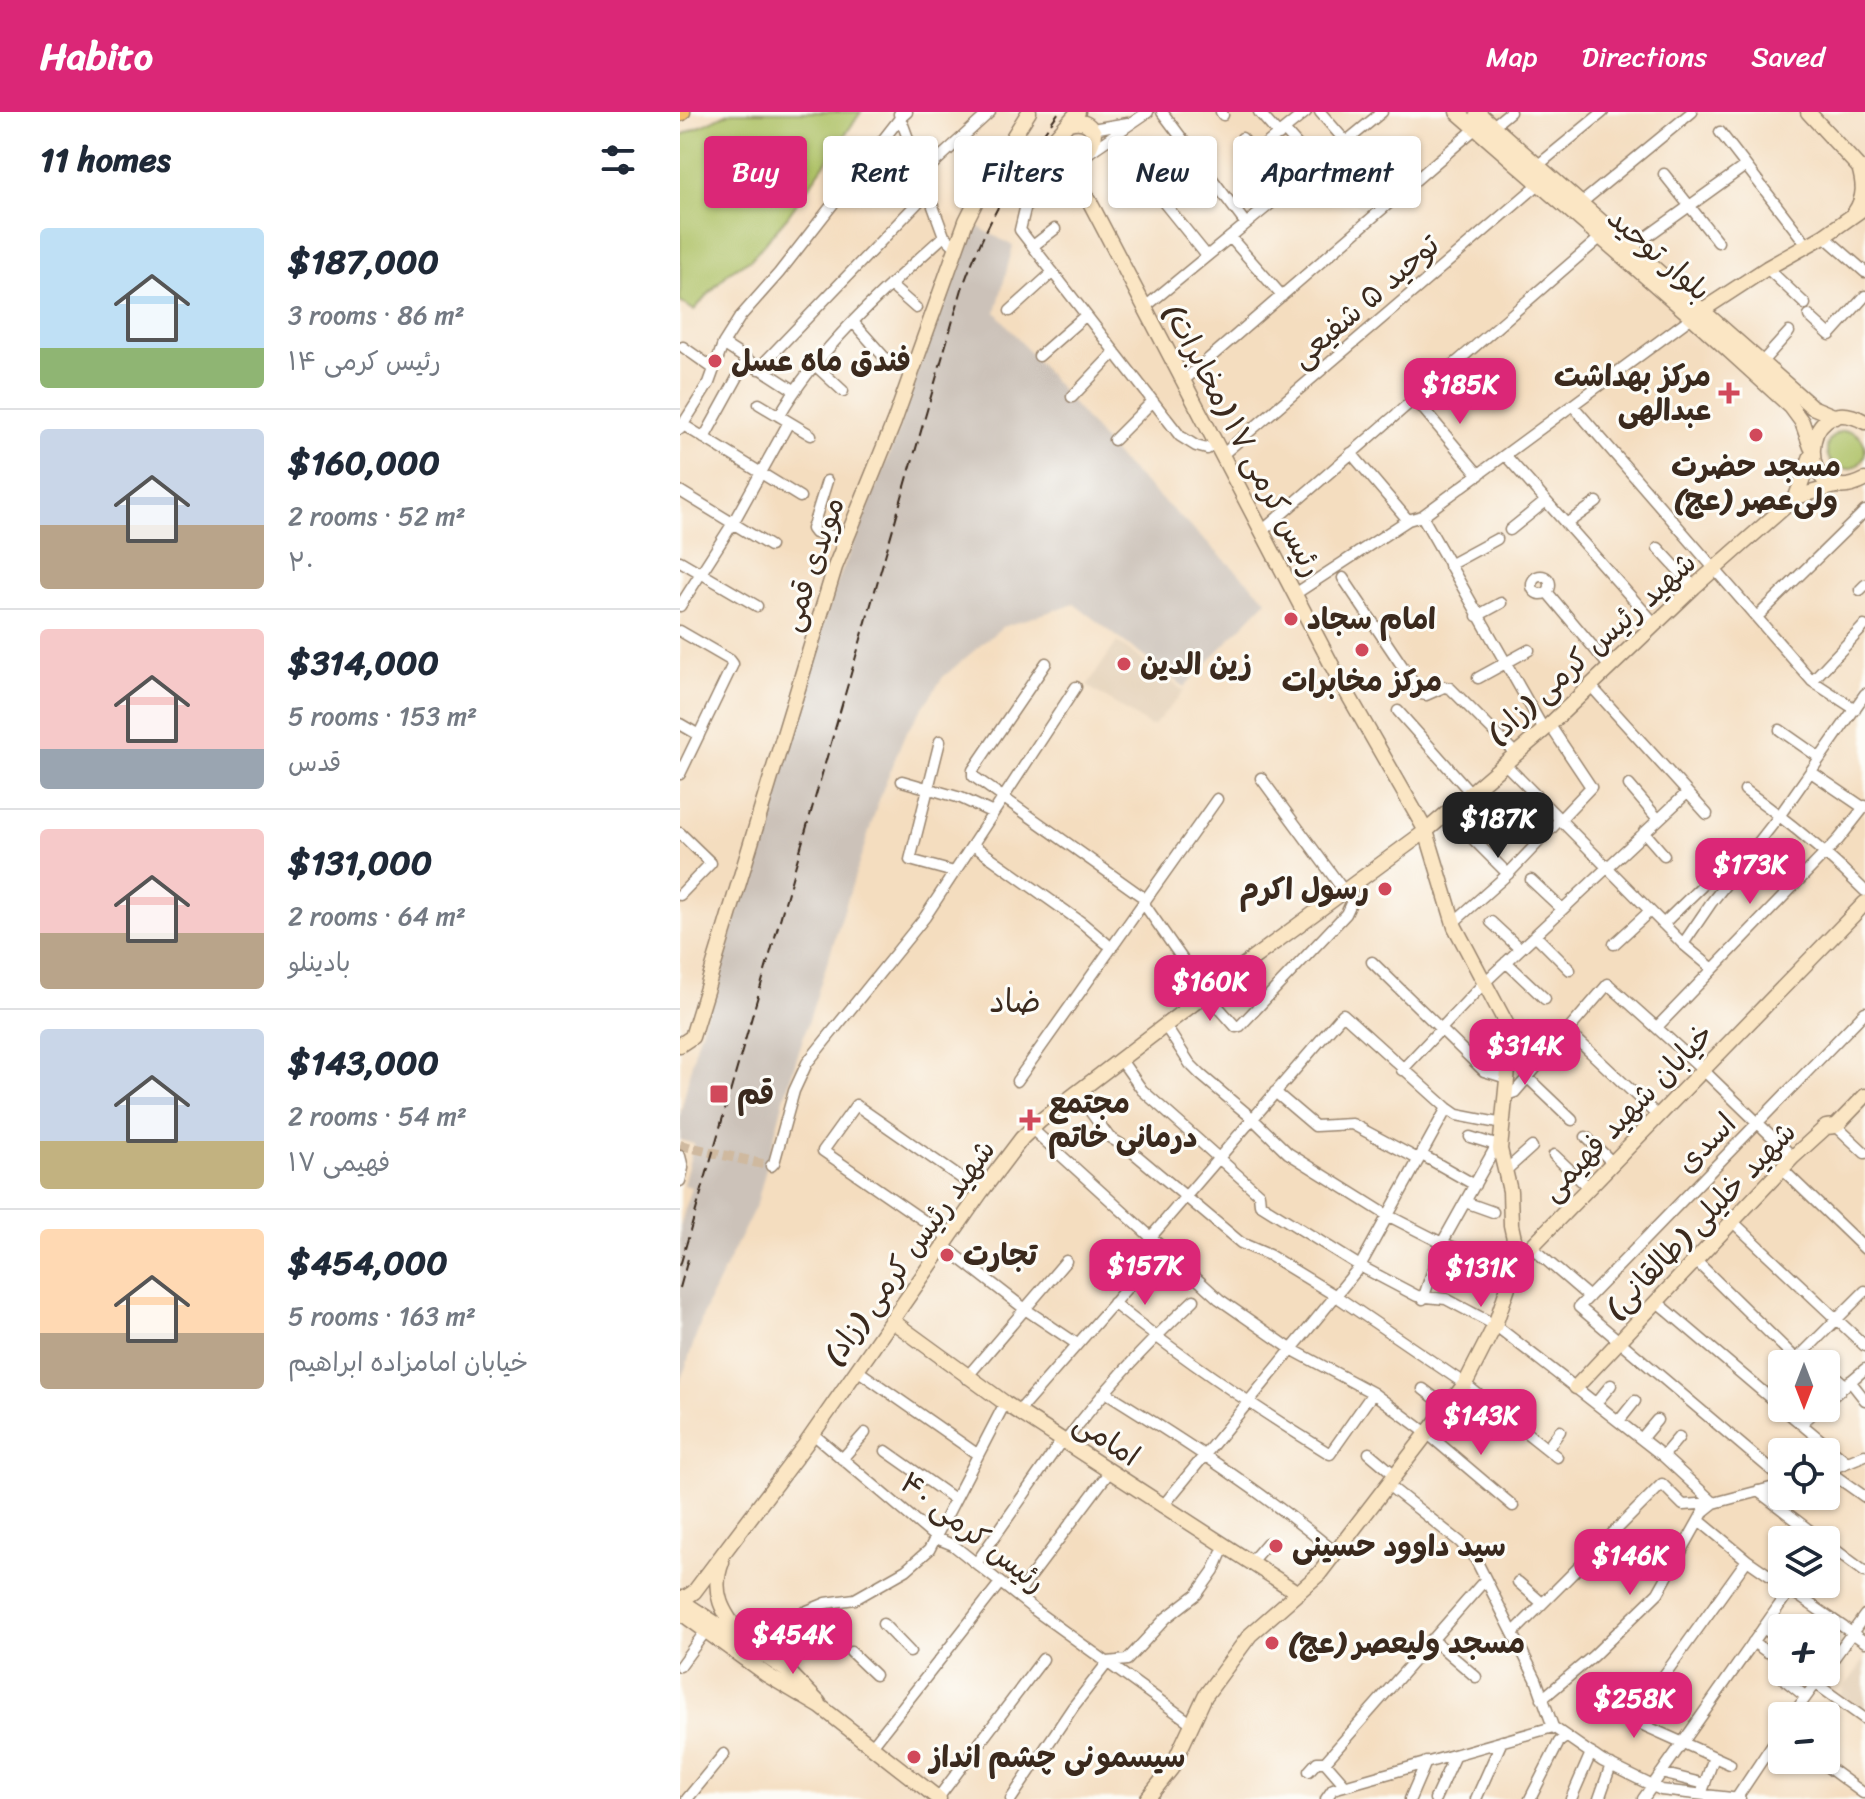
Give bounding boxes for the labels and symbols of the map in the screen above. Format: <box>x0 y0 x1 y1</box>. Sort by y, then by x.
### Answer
street label: بلوار توحید <box>1594 193 1724 315</box>
street label: توحید ۵ شفیعی <box>1278 220 1453 382</box>
street label: رئیس کرمی ۱۷ (مخابرات) <box>1148 293 1338 587</box>
place label: فندق ماه عسل <box>731 334 911 388</box>
place label: مرکز بهداشت عبدالهی <box>1554 349 1711 437</box>
marker: فندق ماه عسل <box>706 352 724 370</box>
pin: $185K <box>1404 358 1516 426</box>
marker: مرکز بهداشت عبدالهی <box>1718 382 1740 404</box>
marker: مسجد حضرت ولی‌عصر (عج) <box>1747 426 1765 444</box>
place label: مسجد حضرت ولی‌عصر (عج) <box>1671 439 1841 527</box>
street label: مویدی قمی <box>764 489 860 639</box>
street label: شهید رئیس کرمی (زاد) <box>1473 538 1709 758</box>
place label: امام سجاد <box>1307 592 1436 646</box>
marker: امام سجاد <box>1282 610 1300 628</box>
place label: زین الدین <box>1140 637 1252 691</box>
marker: مرکز مخابرات <box>1353 641 1371 659</box>
place label: مرکز مخابرات <box>1282 654 1442 708</box>
marker: زین الدین <box>1115 655 1133 673</box>
pin: $187K <box>1442 792 1554 860</box>
pin: $173K <box>1694 838 1806 906</box>
place label: رسول اکرم <box>1240 862 1369 916</box>
marker: رسول اکرم <box>1376 880 1394 898</box>
pin: $160K <box>1154 955 1266 1023</box>
district label: ضاد <box>989 973 1041 1030</box>
street label: خیابان شهید فهیمی <box>1527 1009 1727 1215</box>
pin: $314K <box>1469 1019 1581 1087</box>
place label: قم <box>737 1067 774 1121</box>
place label: مجتمع درمانی خاتم <box>1048 1076 1198 1164</box>
marker: قم <box>708 1083 730 1105</box>
street label: اسدی <box>1662 1099 1750 1187</box>
street label: شهید خلیلی (طالقانی) <box>1590 1108 1810 1332</box>
marker: مجتمع درمانی خاتم <box>1019 1109 1041 1131</box>
street label: شهید رئیس کرمی (زاد) <box>808 1127 1010 1377</box>
place label: تجارت <box>963 1228 1039 1282</box>
pin: $157K <box>1089 1239 1201 1307</box>
pin: $131K <box>1425 1241 1537 1309</box>
marker: تجارت <box>938 1246 956 1264</box>
north arrow <box>1768 1350 1840 1422</box>
pin: $143K <box>1425 1389 1537 1457</box>
street label: امامی <box>1062 1397 1152 1481</box>
street label: رئیس کرمی ۴۰ <box>887 1457 1059 1607</box>
place label: سید داوود حسینی <box>1292 1519 1506 1573</box>
pin: $146K <box>1574 1529 1686 1597</box>
marker: سید داوود حسینی <box>1267 1537 1285 1555</box>
pin: $454K <box>737 1608 849 1676</box>
place label: مسجد ولیعصر (عج) <box>1288 1616 1525 1670</box>
marker: مسجد ولیعصر (عج) <box>1263 1634 1281 1652</box>
pin: $258K <box>1578 1672 1690 1740</box>
place label: سیسمونی چشم انداز <box>927 1730 1186 1784</box>
marker: سیسمونی چشم انداز <box>905 1748 923 1766</box>

